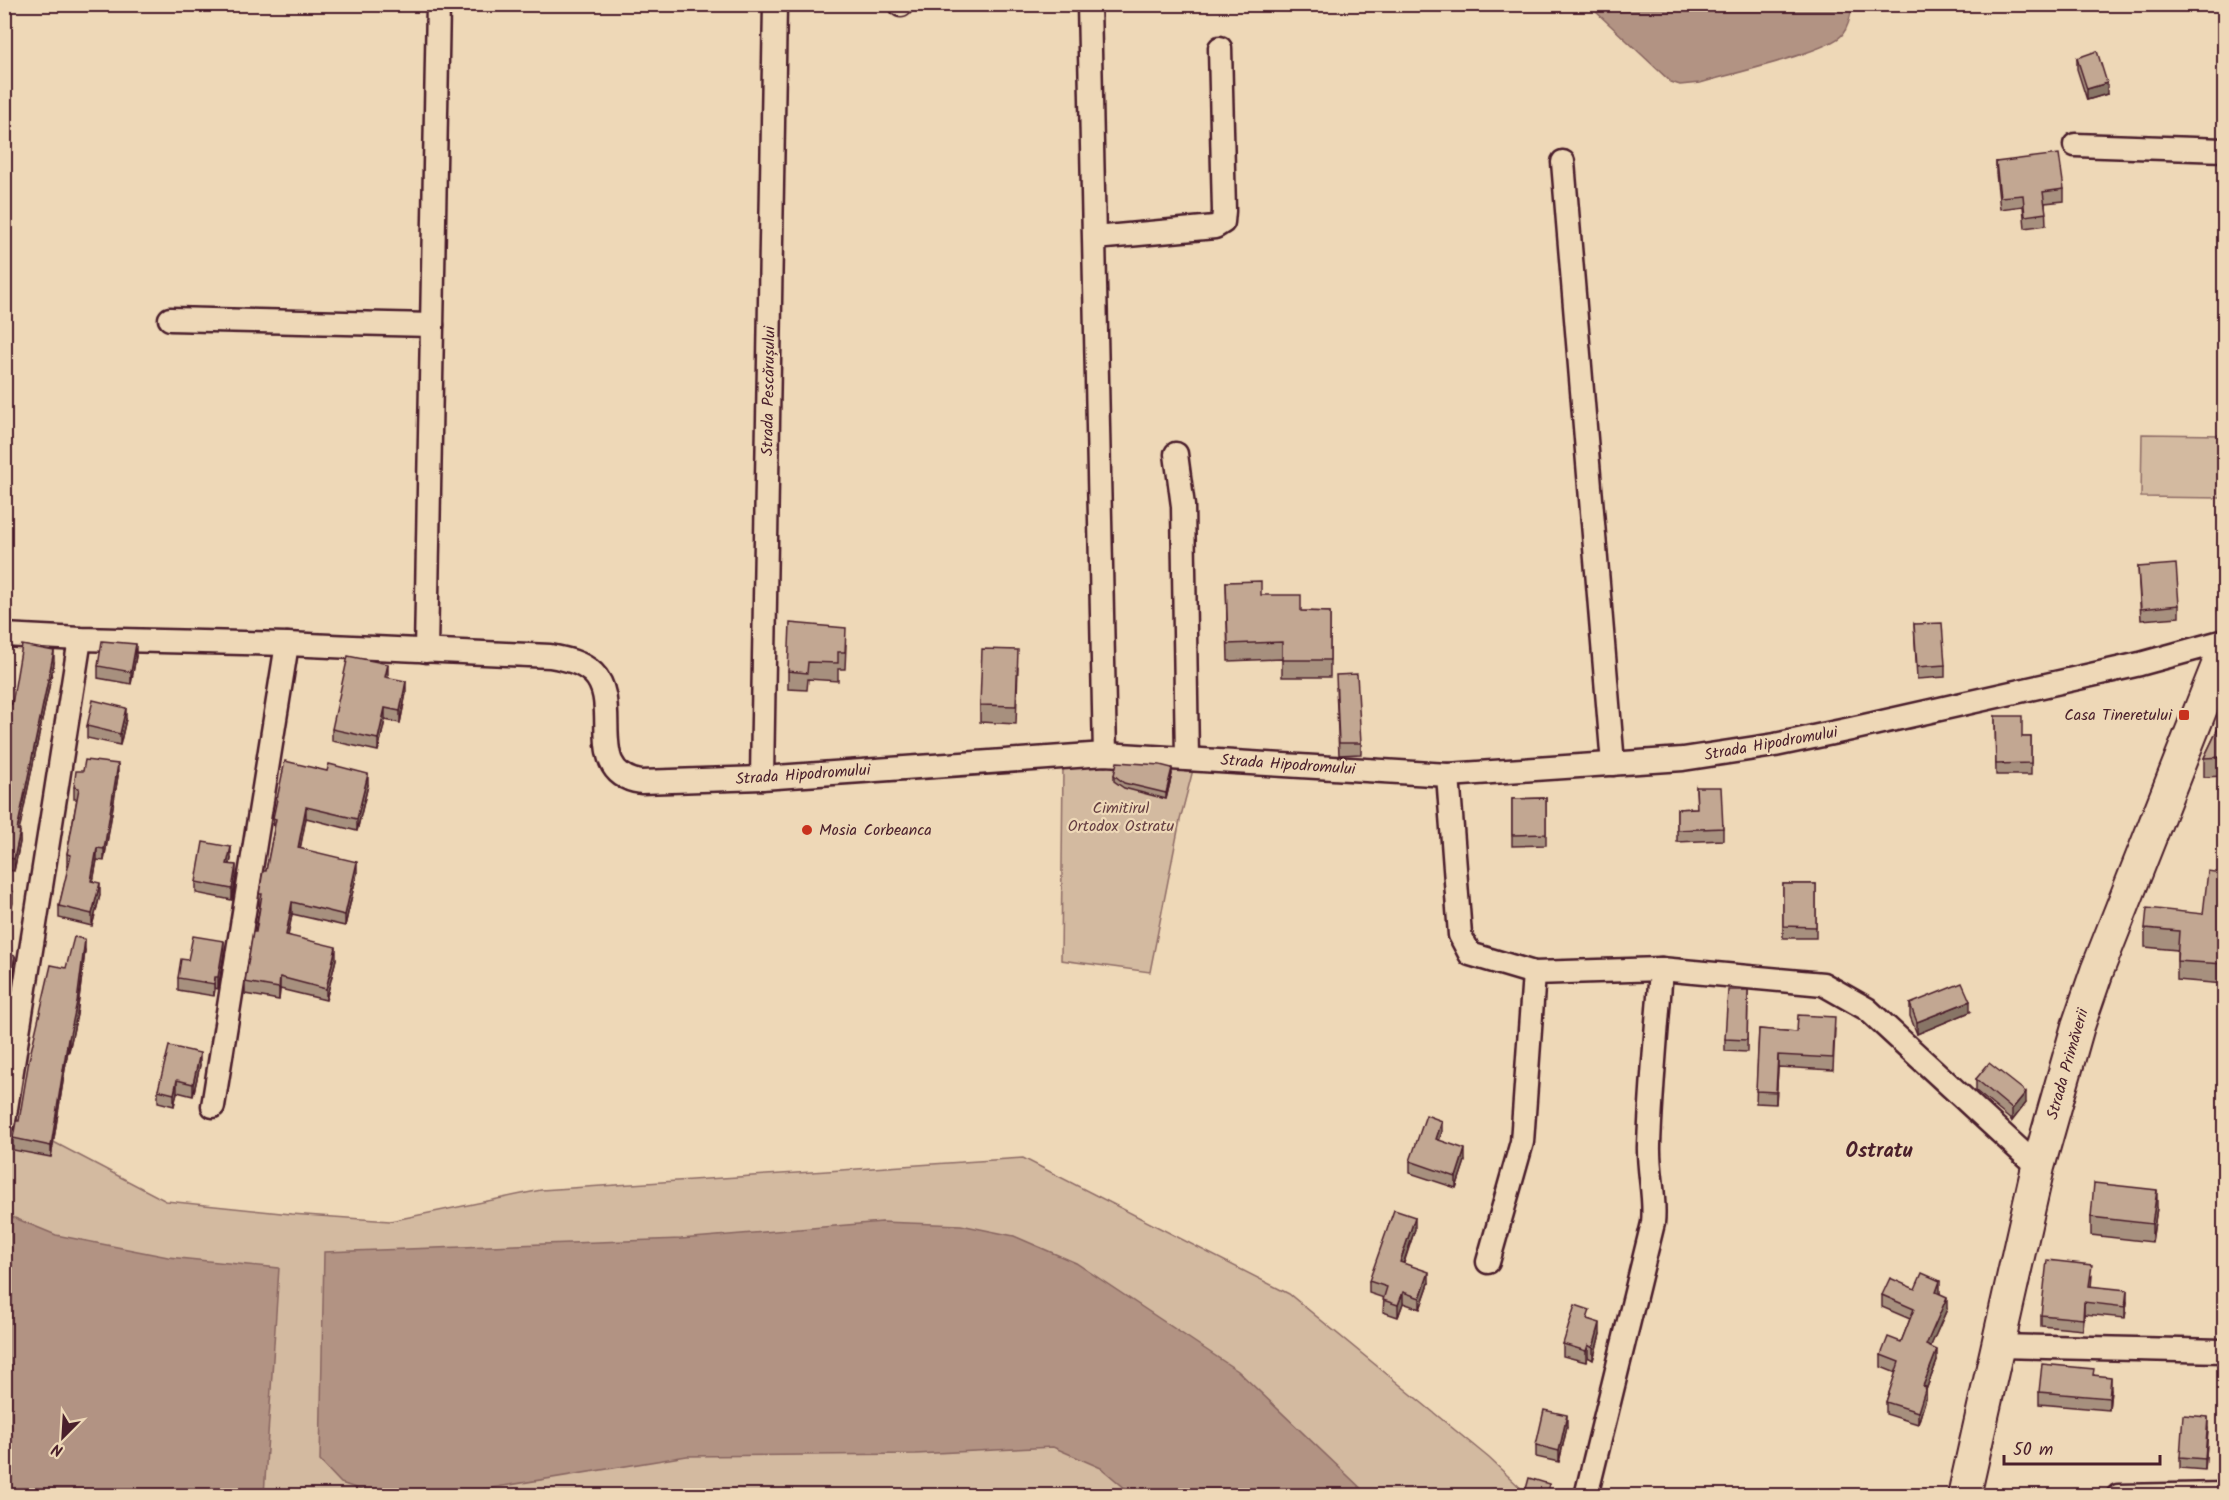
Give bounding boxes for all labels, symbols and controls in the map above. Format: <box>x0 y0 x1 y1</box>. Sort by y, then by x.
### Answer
street label: Strada Pescărușului <box>755 325 783 456</box>
place label: Casa Tineretului <box>2064 703 2173 728</box>
marker: Casa Tineretului <box>2177 708 2191 722</box>
street label: Strada Hipodromului <box>1702 720 1841 768</box>
street label: Strada Hipodromului <box>1220 748 1357 782</box>
street label: Strada Hipodromului <box>735 758 872 792</box>
park label: Cimitirul Ortodox Ostratu <box>1068 796 1175 839</box>
place label: Mosia Corbeanca <box>819 818 932 843</box>
marker: Mosia Corbeanca <box>800 823 814 837</box>
street label: Strada Primăverii <box>2040 1004 2096 1122</box>
district label: Ostratu <box>1846 1136 1913 1168</box>
north arrow <box>33 1407 93 1467</box>
scale bar <box>2004 1428 2160 1466</box>
text: N <box>48 1436 67 1463</box>
text: 50 m <box>2013 1436 2053 1465</box>

